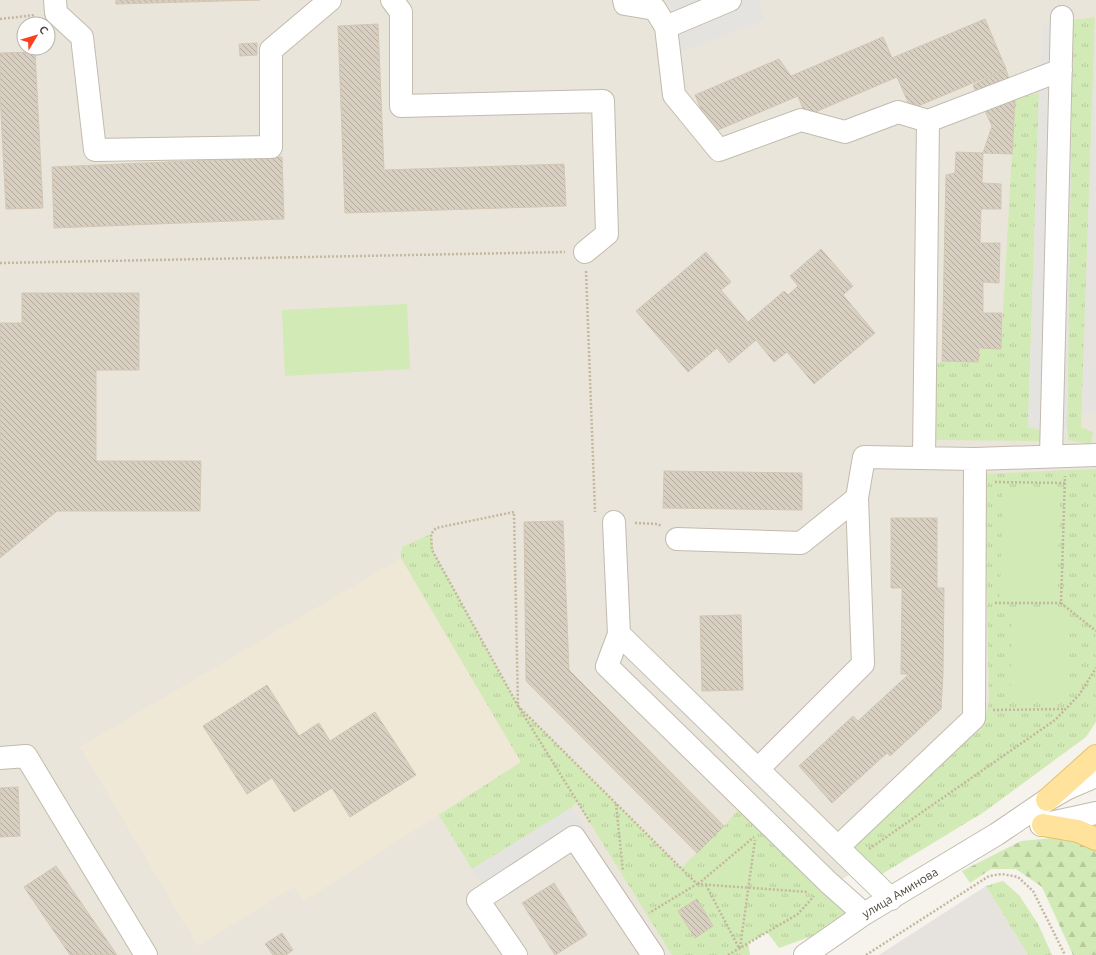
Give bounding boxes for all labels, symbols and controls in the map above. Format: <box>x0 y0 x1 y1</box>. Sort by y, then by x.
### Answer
north arrow <box>16 16 56 56</box>
text: С <box>37 23 51 36</box>
street label: улица Аминова <box>860 865 940 920</box>

